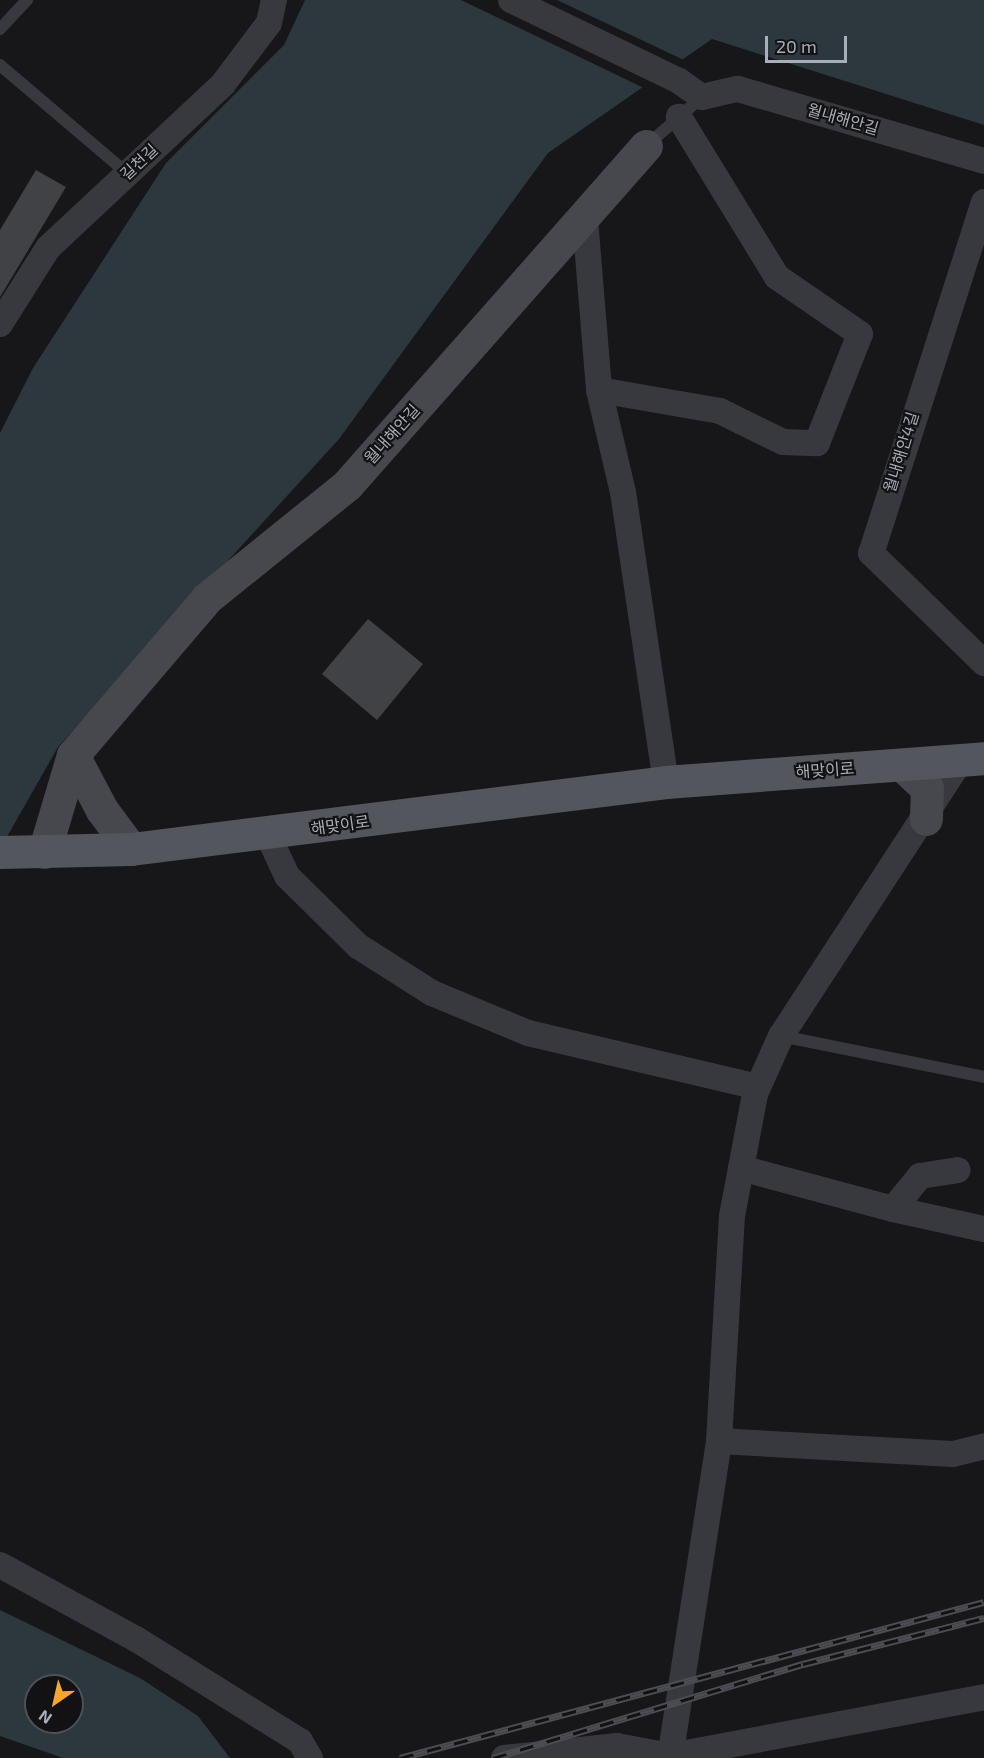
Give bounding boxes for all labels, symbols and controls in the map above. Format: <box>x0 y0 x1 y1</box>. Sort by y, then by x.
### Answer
scale bar <box>768 24 850 62</box>
text: 20 m <box>776 35 817 57</box>
street label: 월내해안길 <box>805 100 881 138</box>
street label: 길천길 <box>116 140 162 184</box>
street label: 월내해안길 <box>360 400 424 468</box>
street label: 월내해안4길 <box>880 409 922 495</box>
street label: 해맞이로 <box>795 758 855 782</box>
street label: 해맞이로 <box>310 811 370 839</box>
north arrow <box>24 1674 84 1734</box>
text: N <box>35 1707 55 1729</box>

